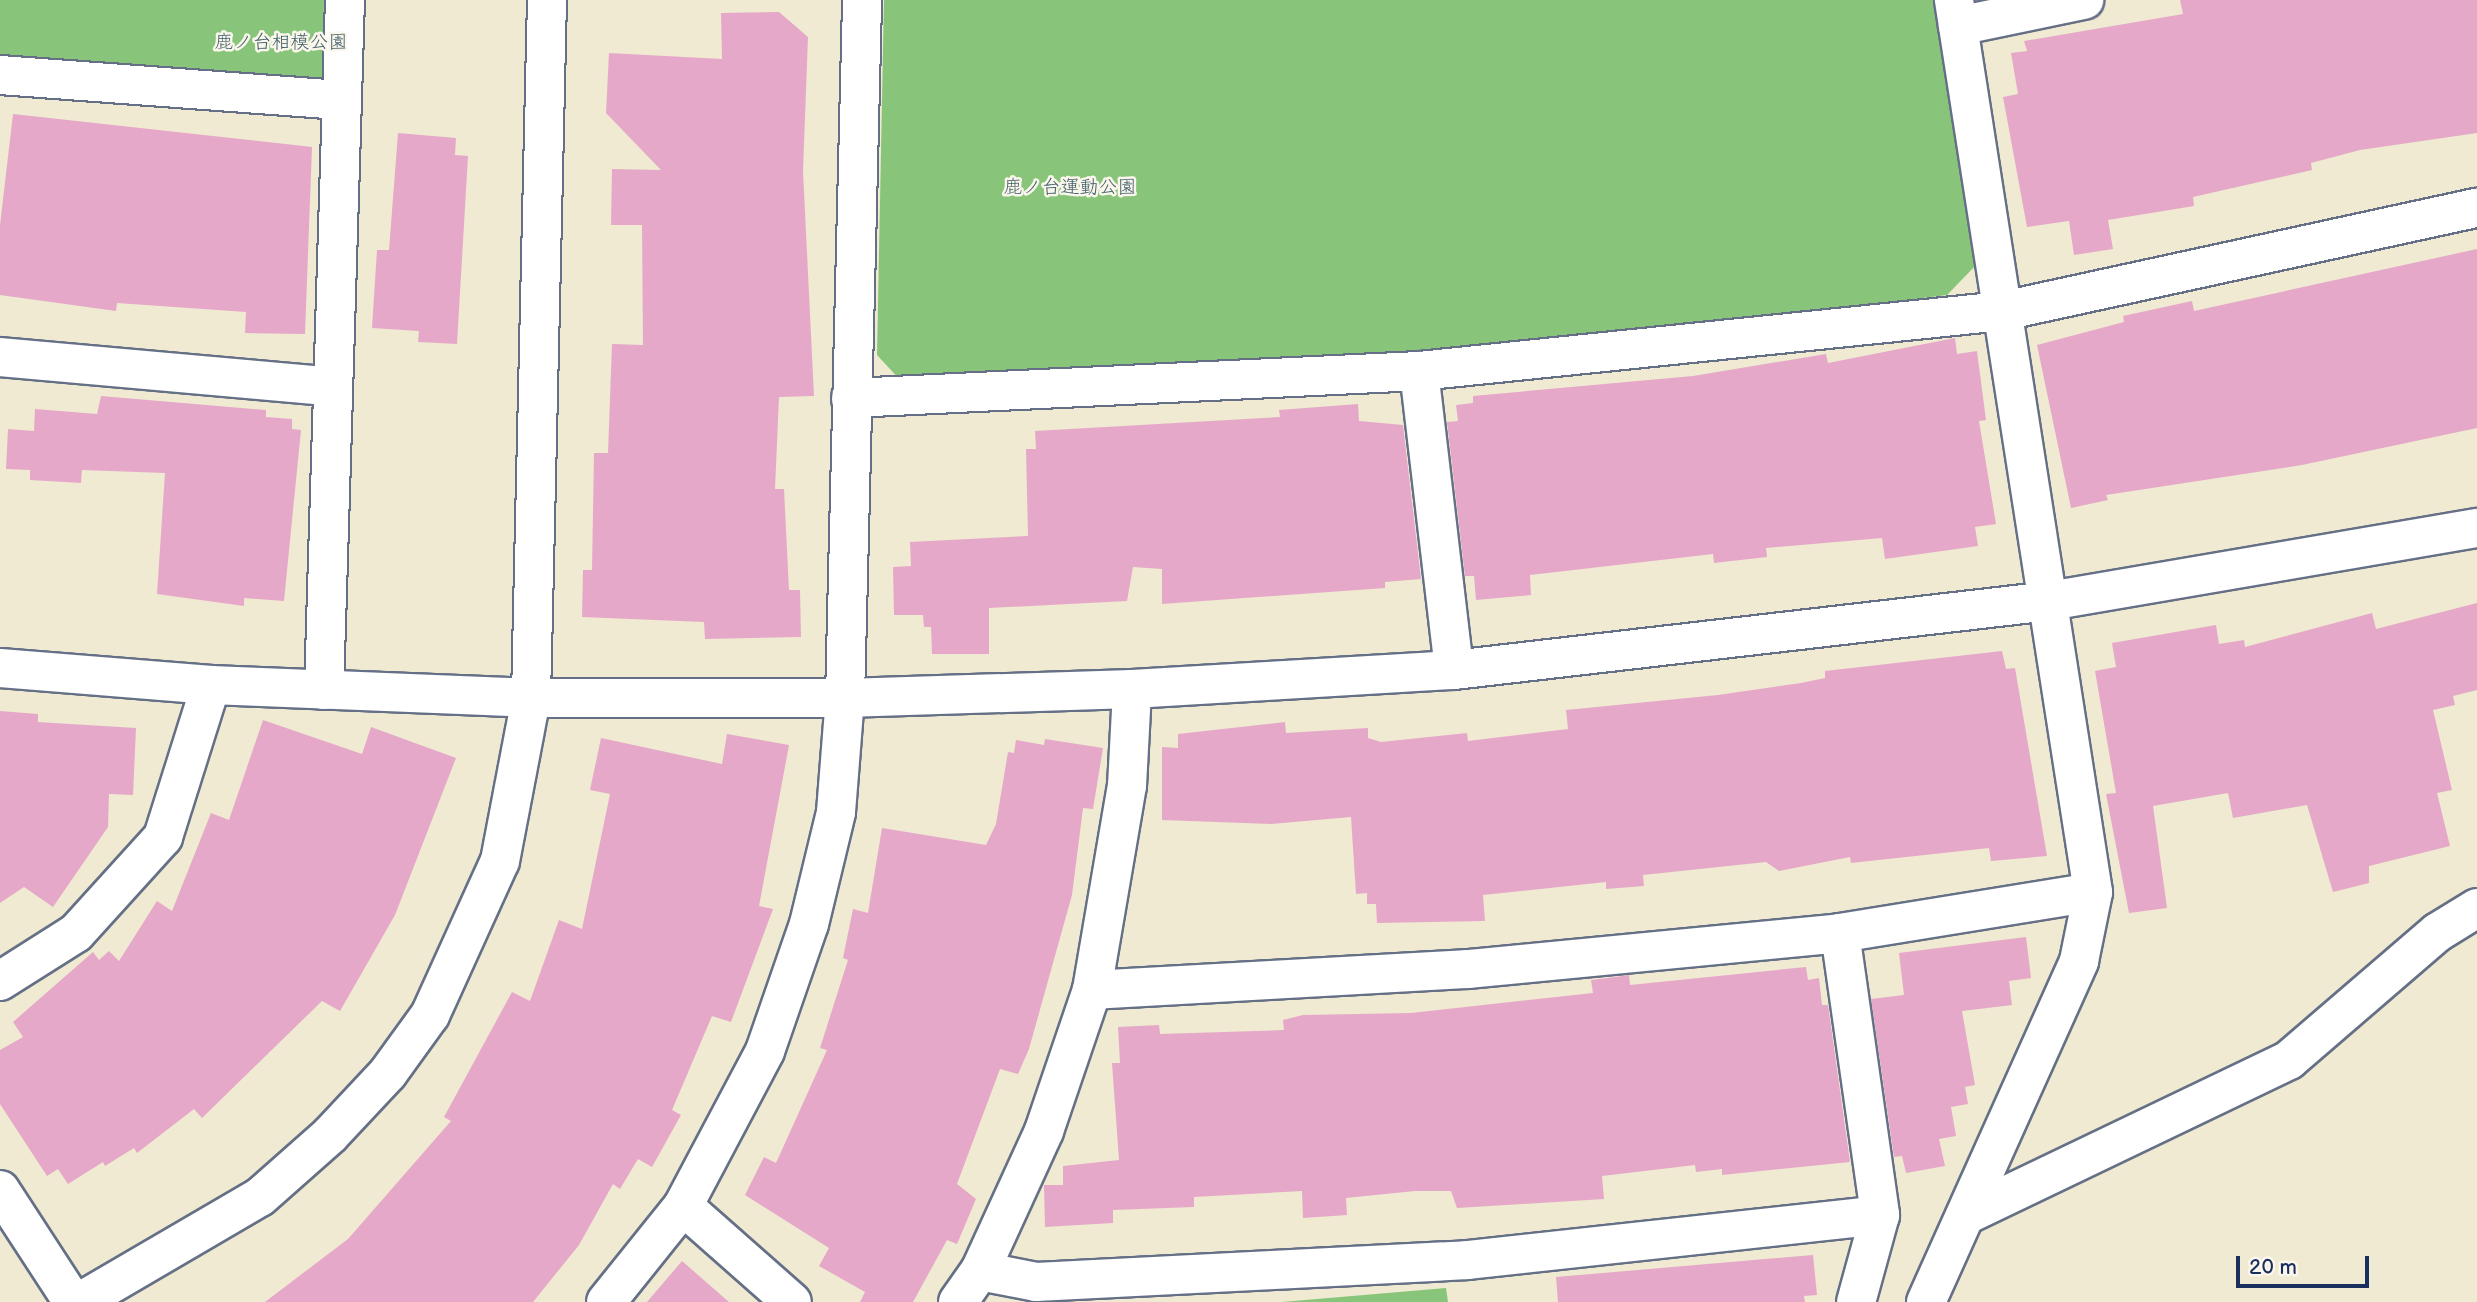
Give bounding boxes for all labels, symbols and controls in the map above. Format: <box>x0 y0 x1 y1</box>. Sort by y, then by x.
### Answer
park label: 鹿ノ台相模公園 <box>215 32 347 54</box>
park label: 鹿ノ台運動公園 <box>1004 177 1136 199</box>
scale bar <box>2239 1242 2372 1286</box>
text: 20 m <box>2249 1255 2297 1280</box>

